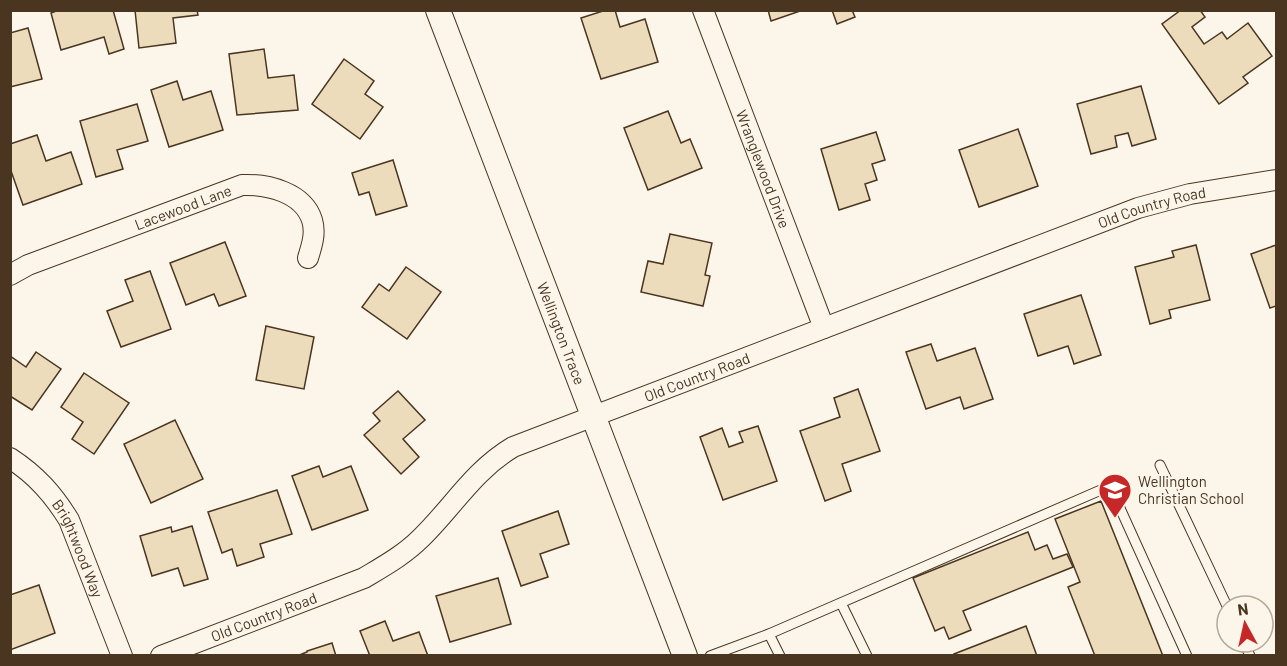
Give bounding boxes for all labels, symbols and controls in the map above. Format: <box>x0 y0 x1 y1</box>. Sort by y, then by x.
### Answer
street label: Wranglewood Drive <box>733 107 794 231</box>
street label: Lacewood Lane <box>132 181 234 233</box>
street label: Old Country Road <box>1095 183 1207 232</box>
street label: Wellington Trace <box>534 279 589 387</box>
street label: Old Country Road <box>641 348 752 405</box>
school or university icon: Wellington Christian School <box>1097 472 1133 519</box>
place label: Wellington Christian School <box>1138 472 1244 507</box>
street label: Brightwood Way <box>49 496 107 600</box>
street label: Old Country Road <box>208 588 319 645</box>
north arrow <box>1215 594 1275 654</box>
text: N <box>1236 599 1249 619</box>

